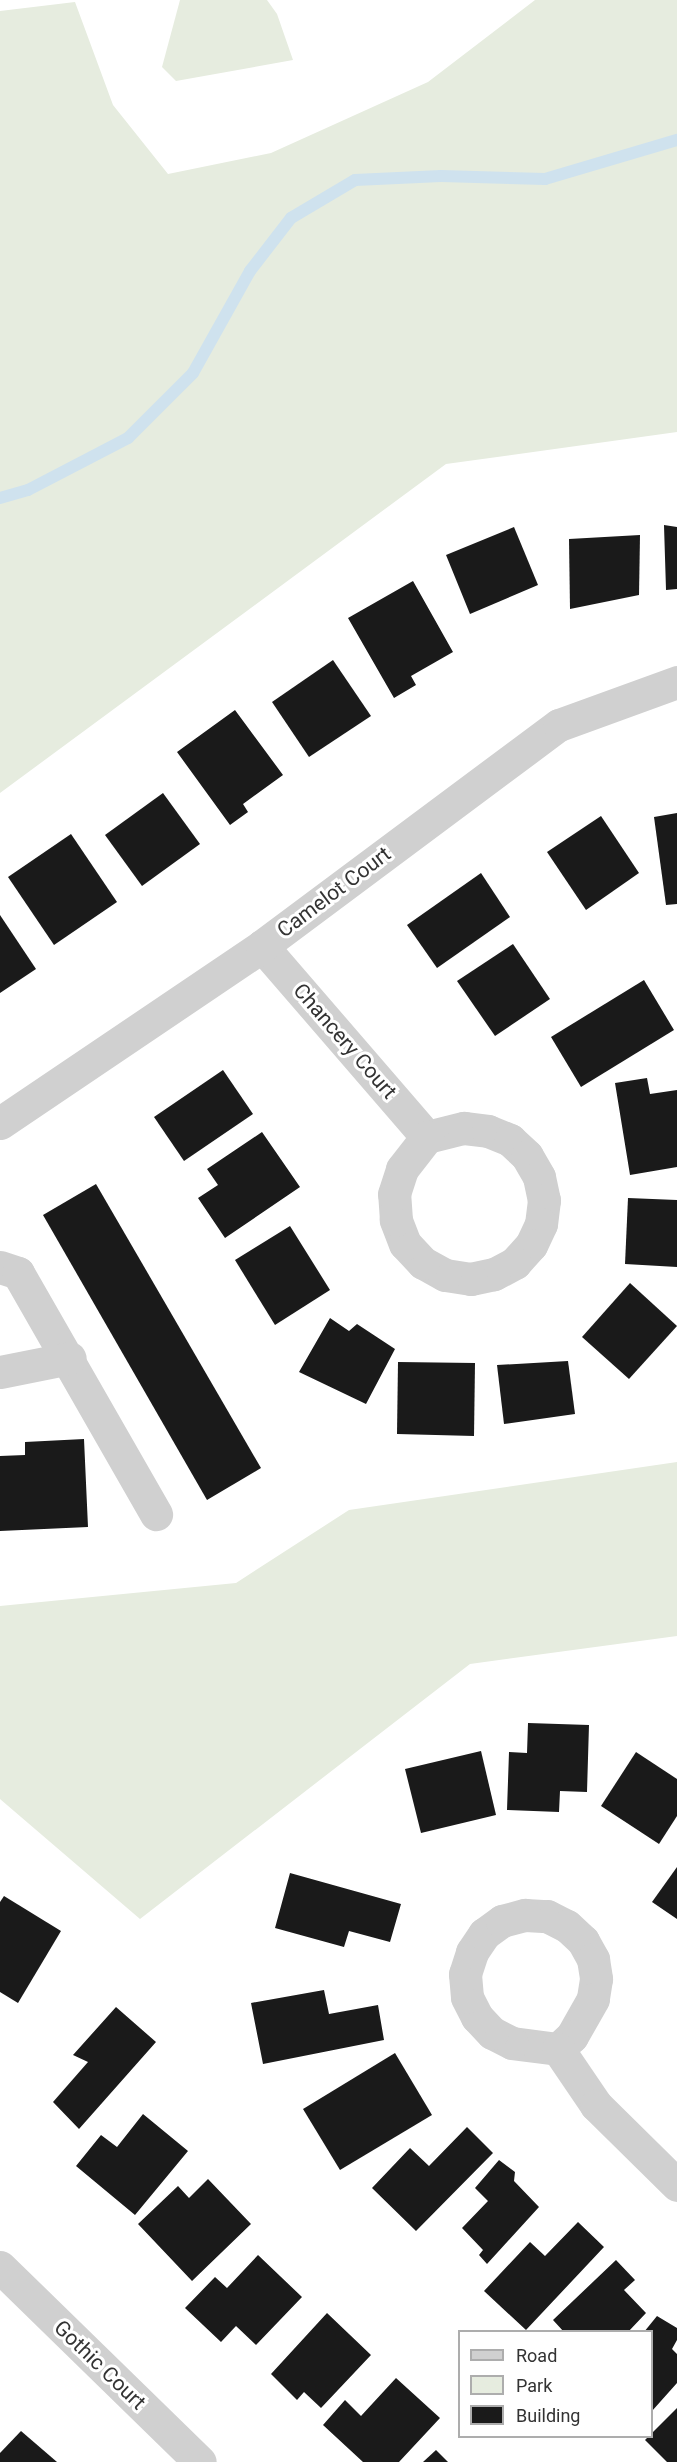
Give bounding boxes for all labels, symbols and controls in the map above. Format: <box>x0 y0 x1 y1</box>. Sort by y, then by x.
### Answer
street label: Camelot Court <box>272 841 396 943</box>
street label: Chancery Court <box>288 978 402 1104</box>
street label: Gothic Court <box>49 2315 151 2415</box>
legend <box>458 2330 653 2438</box>
text: Road <box>516 2345 557 2366</box>
text: Park <box>516 2375 552 2396</box>
text: Building <box>516 2405 580 2426</box>

